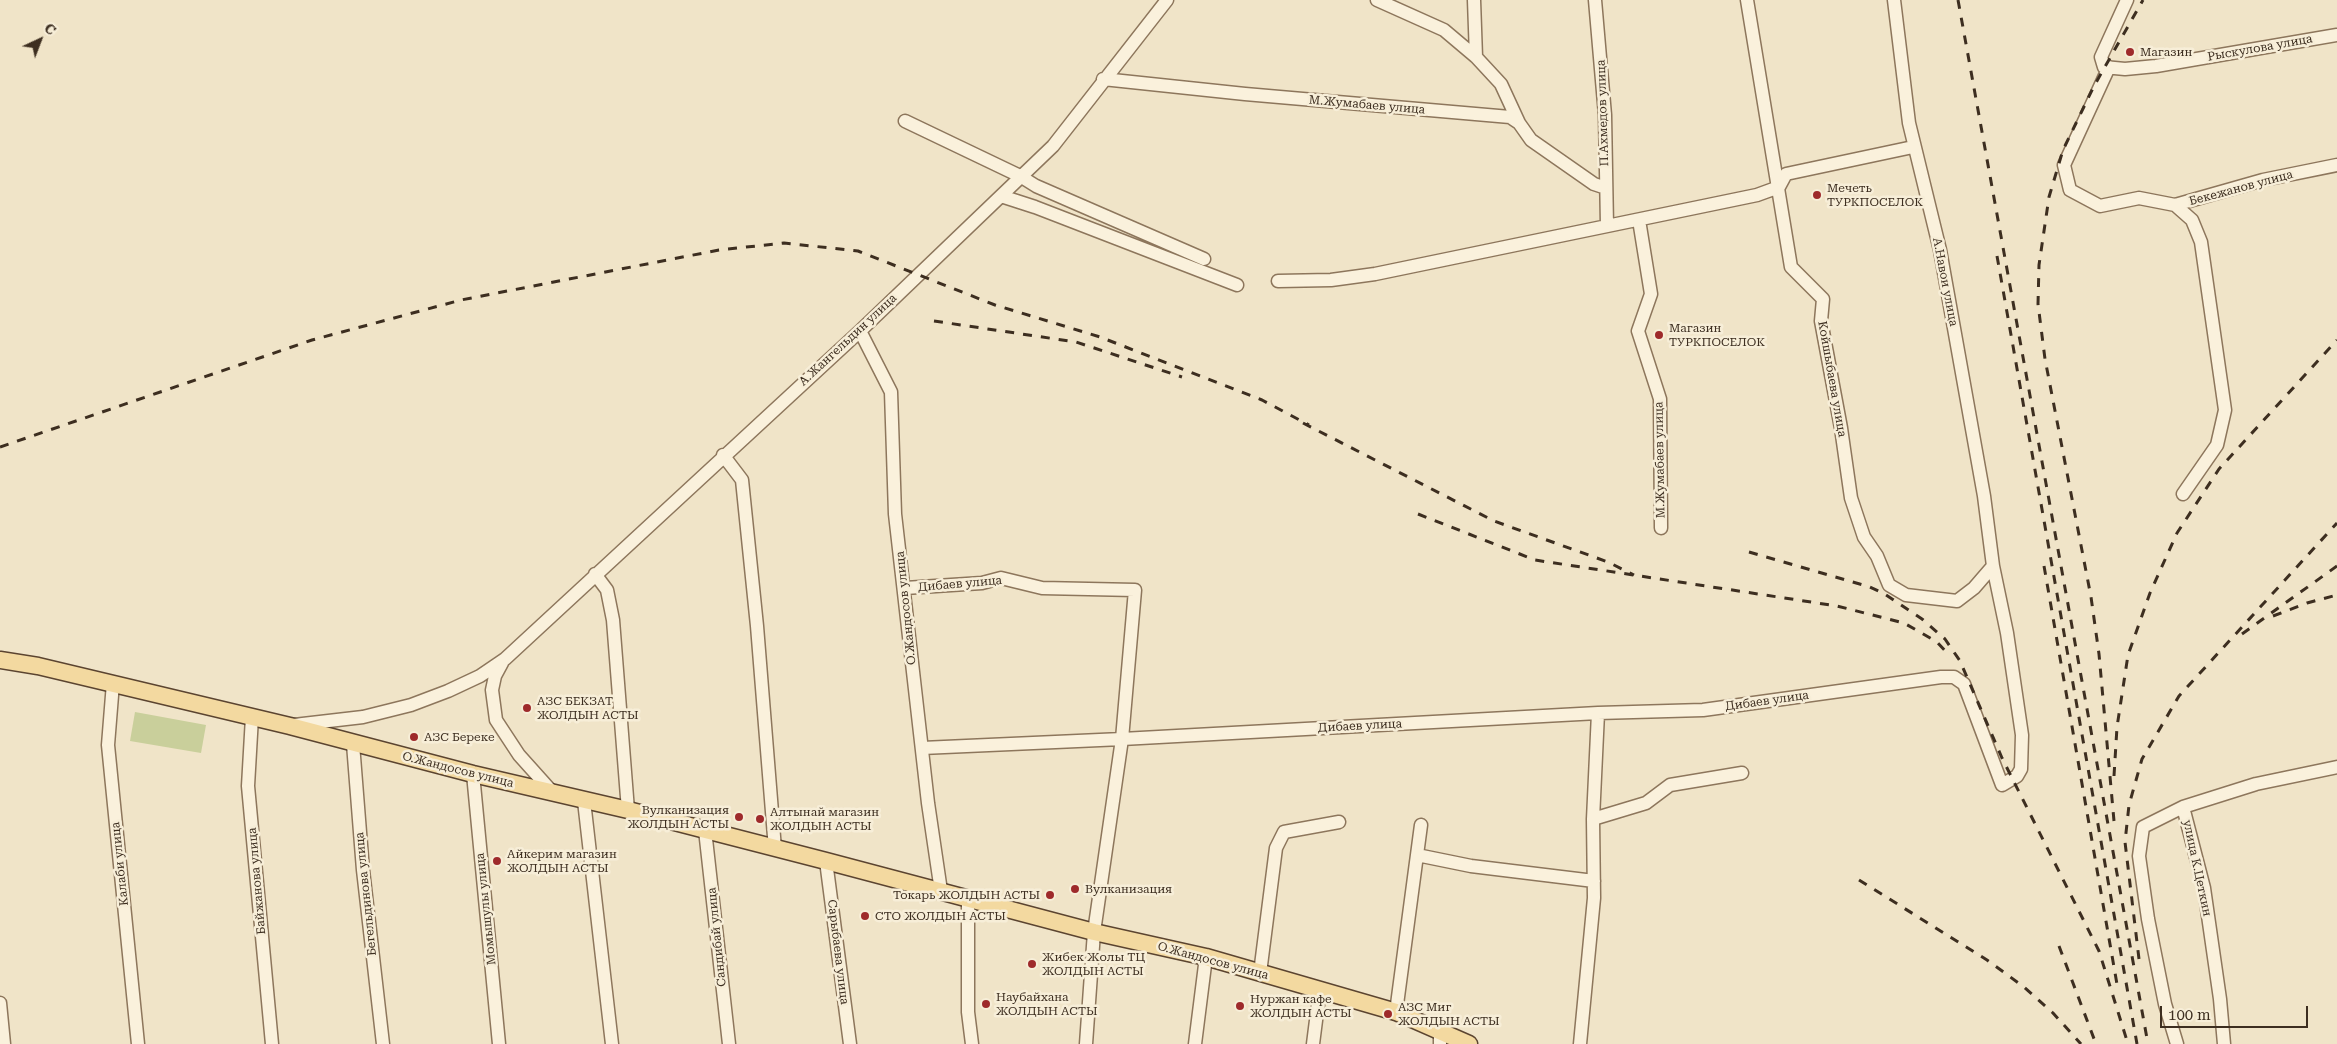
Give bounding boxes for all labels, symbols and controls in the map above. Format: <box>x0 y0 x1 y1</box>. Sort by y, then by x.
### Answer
north arrow <box>15 15 65 65</box>
text: С <box>41 20 59 38</box>
street label: Рыскулова улица <box>2206 32 2314 64</box>
place label: Магазин <box>2140 45 2192 59</box>
marker: Магазин <box>2124 46 2136 58</box>
street label: П.Ахмедов улица <box>1594 59 1612 167</box>
street label: М.Жумабаев улица <box>1308 93 1426 117</box>
street label: Бекежанов улица <box>2188 167 2294 209</box>
place label: Мечеть ТУРКПОСЕЛОК <box>1827 181 1923 209</box>
marker: Мечеть ТУРКПОСЕЛОК <box>1811 189 1823 201</box>
street label: А.Навои улица <box>1929 236 1961 328</box>
street label: А.Жангельдин улица <box>796 291 900 389</box>
street label: Койшыбаева улица <box>1815 320 1849 438</box>
place label: Магазин ТУРКПОСЕЛОК <box>1669 321 1765 349</box>
marker: Магазин ТУРКПОСЕЛОК <box>1653 329 1665 341</box>
street label: М.Жумабаев улица <box>1652 402 1668 518</box>
street label: О.Жандосов улица <box>893 550 919 666</box>
street label: Дибаев улица <box>917 573 1003 595</box>
street label: Дибаев улица <box>1724 688 1810 714</box>
place label: АЗС БЕКЗАТ ЖОЛДЫН АСТЫ <box>537 694 639 722</box>
marker: АЗС БЕКЗАТ ЖОЛДЫН АСТЫ <box>521 702 533 714</box>
street label: Дибаев улица <box>1318 717 1402 735</box>
place label: АЗС Береке <box>424 730 495 744</box>
marker: АЗС Береке <box>408 731 420 743</box>
street label: О.Жандосов улица <box>401 749 515 791</box>
place label: Вулканизация ЖОЛДЫН АСТЫ <box>627 803 729 831</box>
place label: Алтынай магазин ЖОЛДЫН АСТЫ <box>770 805 879 833</box>
marker: Вулканизация ЖОЛДЫН АСТЫ <box>733 811 745 823</box>
marker: Алтынай магазин ЖОЛДЫН АСТЫ <box>754 813 766 825</box>
street label: улица К.Цеткин <box>2180 818 2214 918</box>
street label: Калаби улица <box>108 821 132 907</box>
street label: Байжанова улица <box>245 827 269 935</box>
street label: Бегельдинова улица <box>352 831 380 957</box>
place label: Айкерим магазин ЖОЛДЫН АСТЫ <box>507 847 617 875</box>
street label: Момышулы улица <box>473 852 499 966</box>
marker: Айкерим магазин ЖОЛДЫН АСТЫ <box>491 855 503 867</box>
place label: Вулканизация <box>1085 882 1172 896</box>
marker: Вулканизация <box>1069 883 1081 895</box>
street label: Сандибай улица <box>705 887 729 987</box>
place label: Токарь ЖОЛДЫН АСТЫ <box>893 888 1040 902</box>
marker: Токарь ЖОЛДЫН АСТЫ <box>1044 889 1056 901</box>
street label: Сарыбаева улица <box>824 899 852 1005</box>
place label: СТО ЖОЛДЫН АСТЫ <box>875 909 1006 923</box>
marker: СТО ЖОЛДЫН АСТЫ <box>859 910 871 922</box>
street label: О.Жандосов улица <box>1156 939 1270 983</box>
place label: Жибек Жолы ТЦ ЖОЛДЫН АСТЫ <box>1042 950 1145 978</box>
marker: Жибек Жолы ТЦ ЖОЛДЫН АСТЫ <box>1026 958 1038 970</box>
place label: Наубайхана ЖОЛДЫН АСТЫ <box>996 990 1098 1018</box>
place label: Нуржан кафе ЖОЛДЫН АСТЫ <box>1250 992 1352 1020</box>
scale bar <box>2162 996 2310 1028</box>
marker: Наубайхана ЖОЛДЫН АСТЫ <box>980 998 992 1010</box>
marker: Нуржан кафе ЖОЛДЫН АСТЫ <box>1234 1000 1246 1012</box>
place label: АЗС Миг ЖОЛДЫН АСТЫ <box>1398 1000 1500 1028</box>
text: 100 m <box>2168 1006 2211 1024</box>
marker: АЗС Миг ЖОЛДЫН АСТЫ <box>1382 1008 1394 1020</box>

